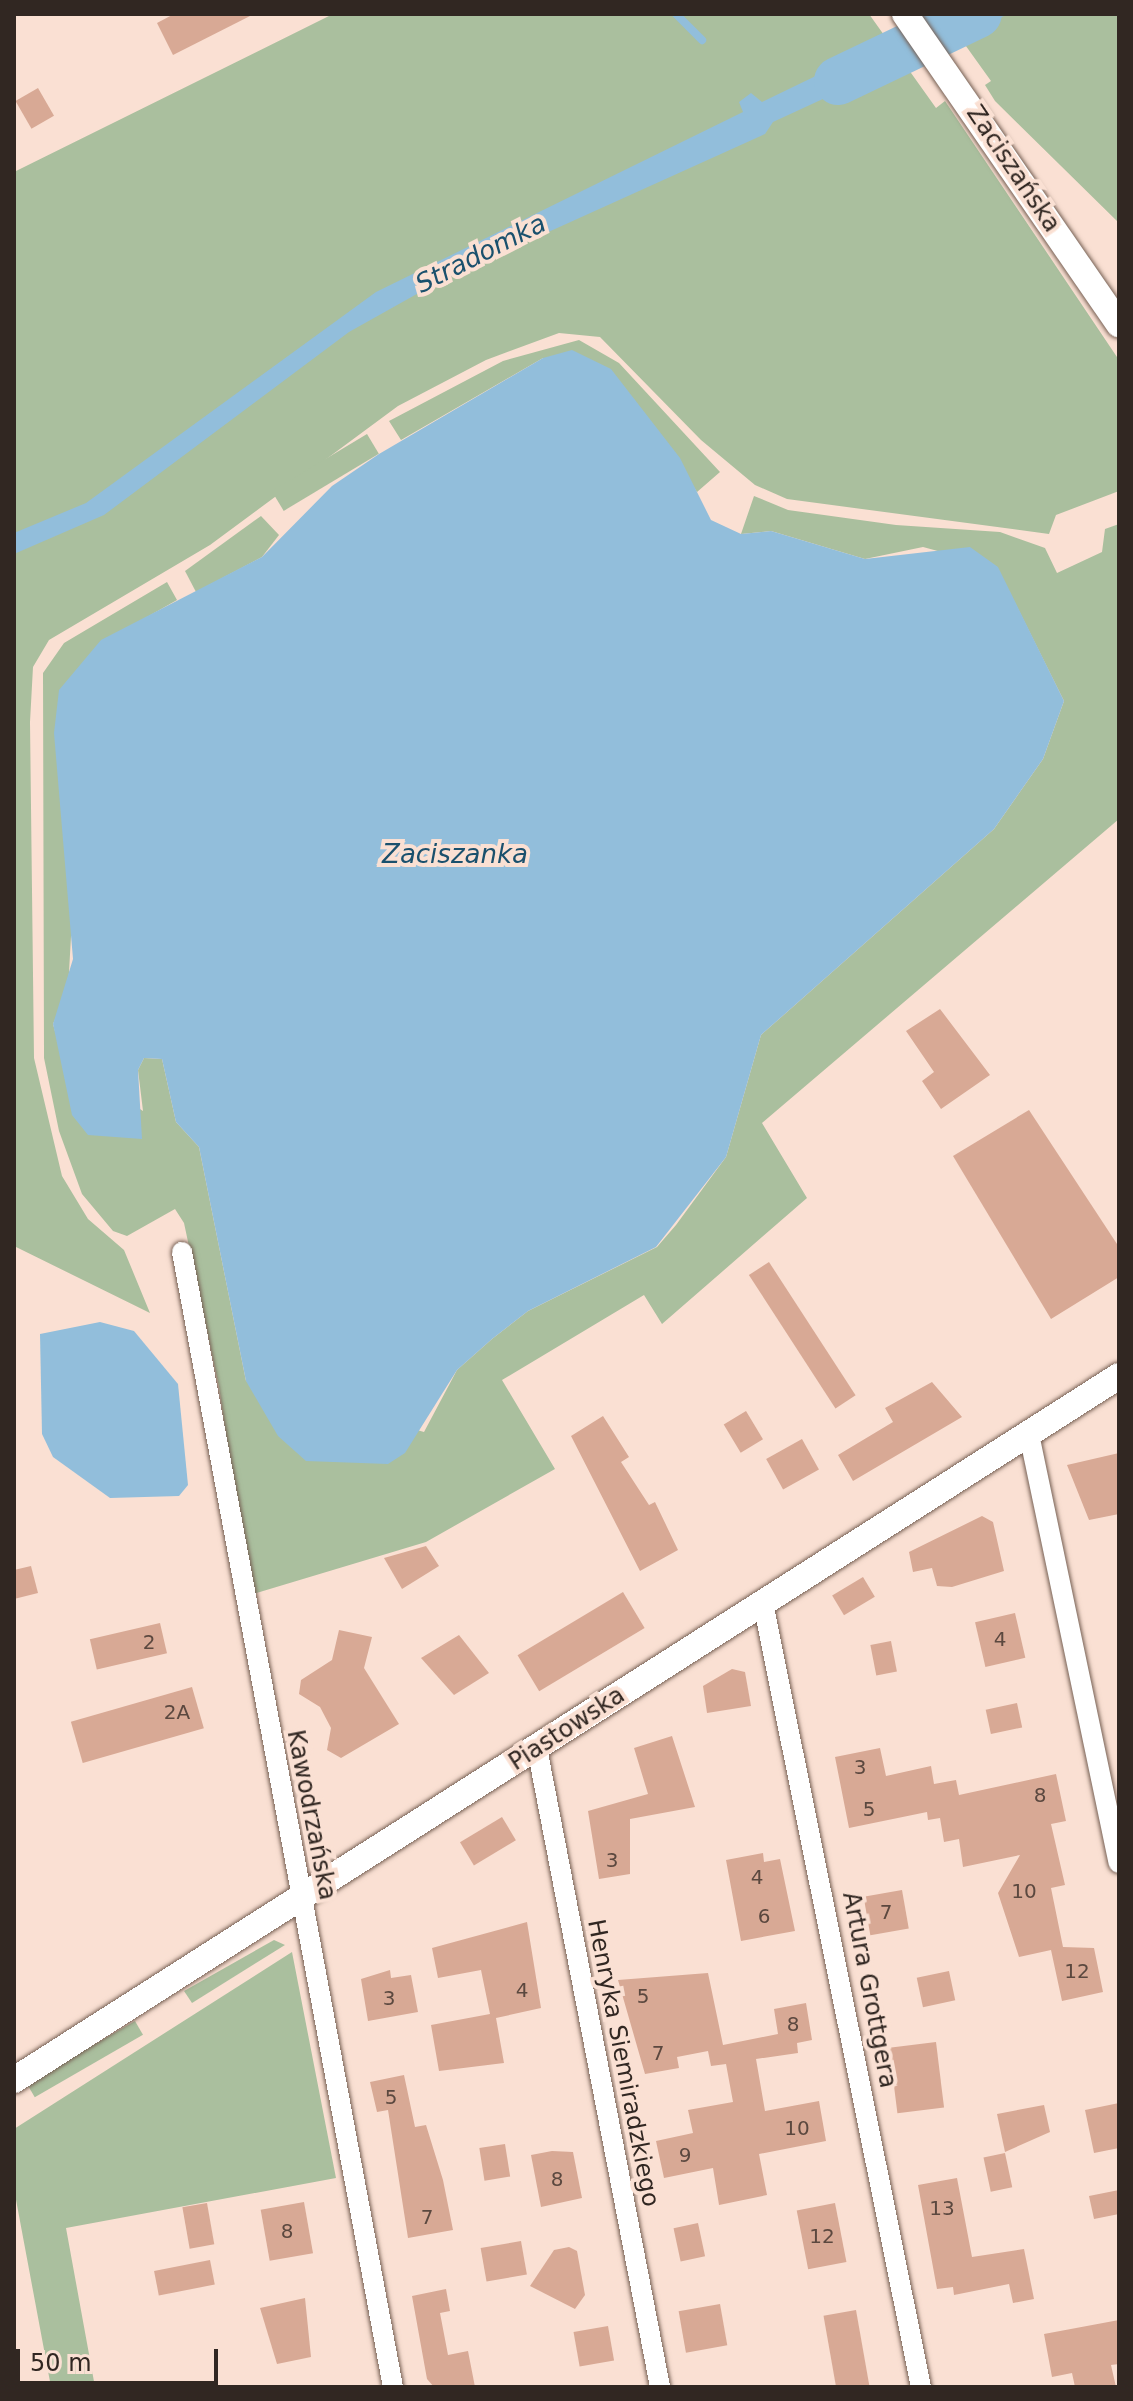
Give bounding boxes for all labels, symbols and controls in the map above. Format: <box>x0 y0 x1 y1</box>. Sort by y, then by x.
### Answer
street label: Zaciszańska <box>960 100 1066 238</box>
water label: Stradomka <box>411 208 551 300</box>
water label: Zaciszanka <box>382 839 528 871</box>
house number: 4 <box>994 1627 1006 1651</box>
house number: 2 <box>143 1630 155 1654</box>
street label: Piastowska <box>504 1681 630 1777</box>
house number: 2A <box>164 1700 190 1724</box>
street label: Kawodrzańska <box>280 1728 342 1902</box>
house number: 3 <box>854 1755 866 1779</box>
house number: 8 <box>1034 1783 1046 1807</box>
house number: 5 <box>863 1797 875 1821</box>
house number: 3 <box>606 1848 618 1872</box>
house number: 4 <box>751 1865 763 1889</box>
house number: 10 <box>1011 1879 1037 1903</box>
street label: Artura Grottgera <box>836 1890 902 2090</box>
house number: 7 <box>880 1900 892 1924</box>
house number: 6 <box>758 1904 770 1928</box>
street label: Henryka Siemiradzkiego <box>581 1917 665 2209</box>
house number: 12 <box>1064 1959 1090 1983</box>
house number: 4 <box>516 1978 528 2002</box>
house number: 5 <box>637 1984 649 2008</box>
house number: 3 <box>383 1986 395 2010</box>
house number: 8 <box>787 2012 799 2036</box>
house number: 7 <box>652 2041 664 2065</box>
house number: 5 <box>385 2085 397 2109</box>
house number: 10 <box>784 2116 810 2140</box>
house number: 9 <box>679 2143 691 2167</box>
house number: 8 <box>551 2167 563 2191</box>
house number: 13 <box>929 2196 955 2220</box>
house number: 7 <box>421 2205 433 2229</box>
house number: 8 <box>281 2219 293 2243</box>
house number: 12 <box>809 2224 835 2248</box>
scale bar <box>20 2333 222 2383</box>
text: 50 m <box>30 2349 92 2377</box>

